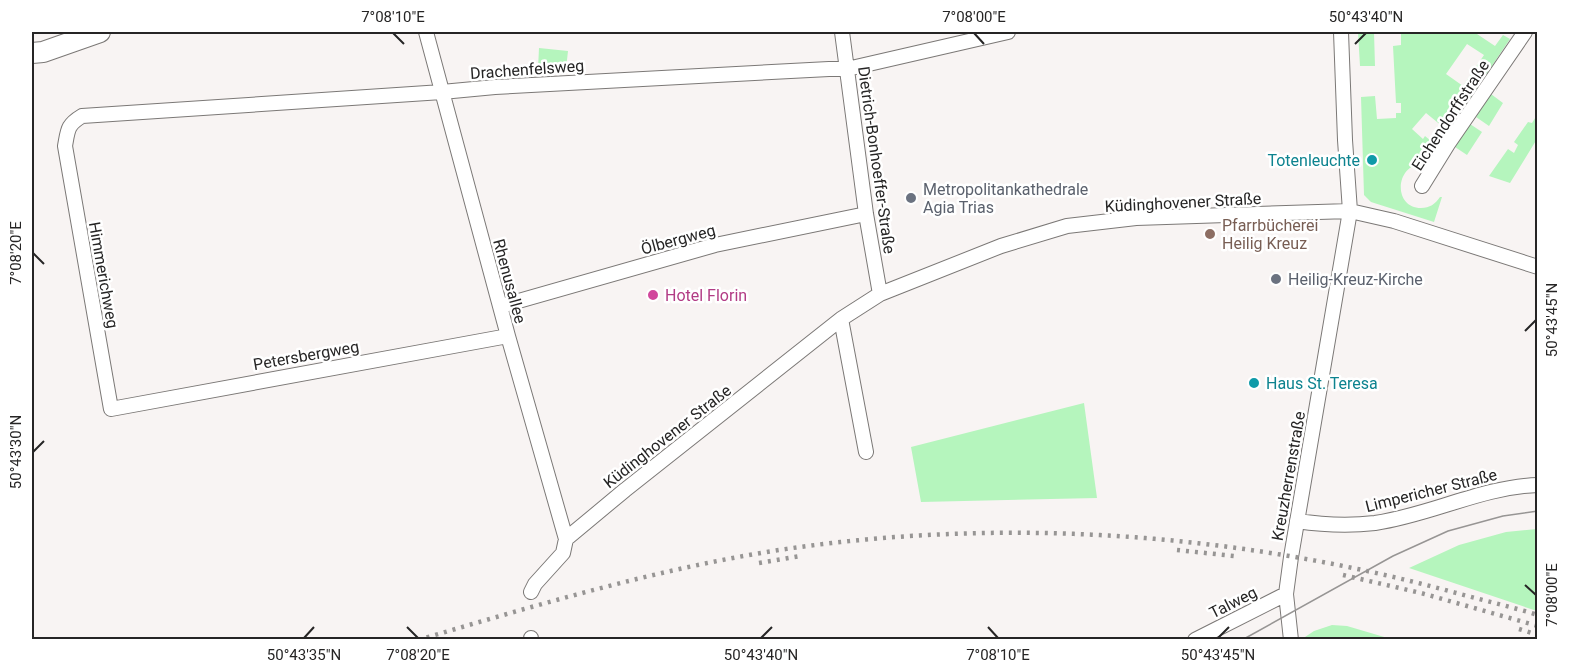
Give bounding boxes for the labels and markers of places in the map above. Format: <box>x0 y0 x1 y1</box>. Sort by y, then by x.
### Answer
place label: Totenleuchte <box>1267 151 1360 170</box>
marker: Totenleuchte <box>1365 153 1379 167</box>
place label: Metropolitankathedrale Agia Trias <box>923 180 1088 217</box>
marker: Metropolitankathedrale Agia Trias <box>904 191 918 205</box>
place label: Pfarrbücherei Heilig Kreuz <box>1222 216 1318 253</box>
marker: Pfarrbücherei Heilig Kreuz <box>1203 227 1217 241</box>
place label: Heilig-Kreuz-Kirche <box>1288 270 1423 289</box>
marker: Heilig-Kreuz-Kirche <box>1269 272 1283 286</box>
place label: Hotel Florin <box>665 286 747 305</box>
marker: Hotel Florin <box>646 288 660 302</box>
place label: Haus St. Teresa <box>1266 374 1378 393</box>
marker: Haus St. Teresa <box>1247 376 1261 390</box>

